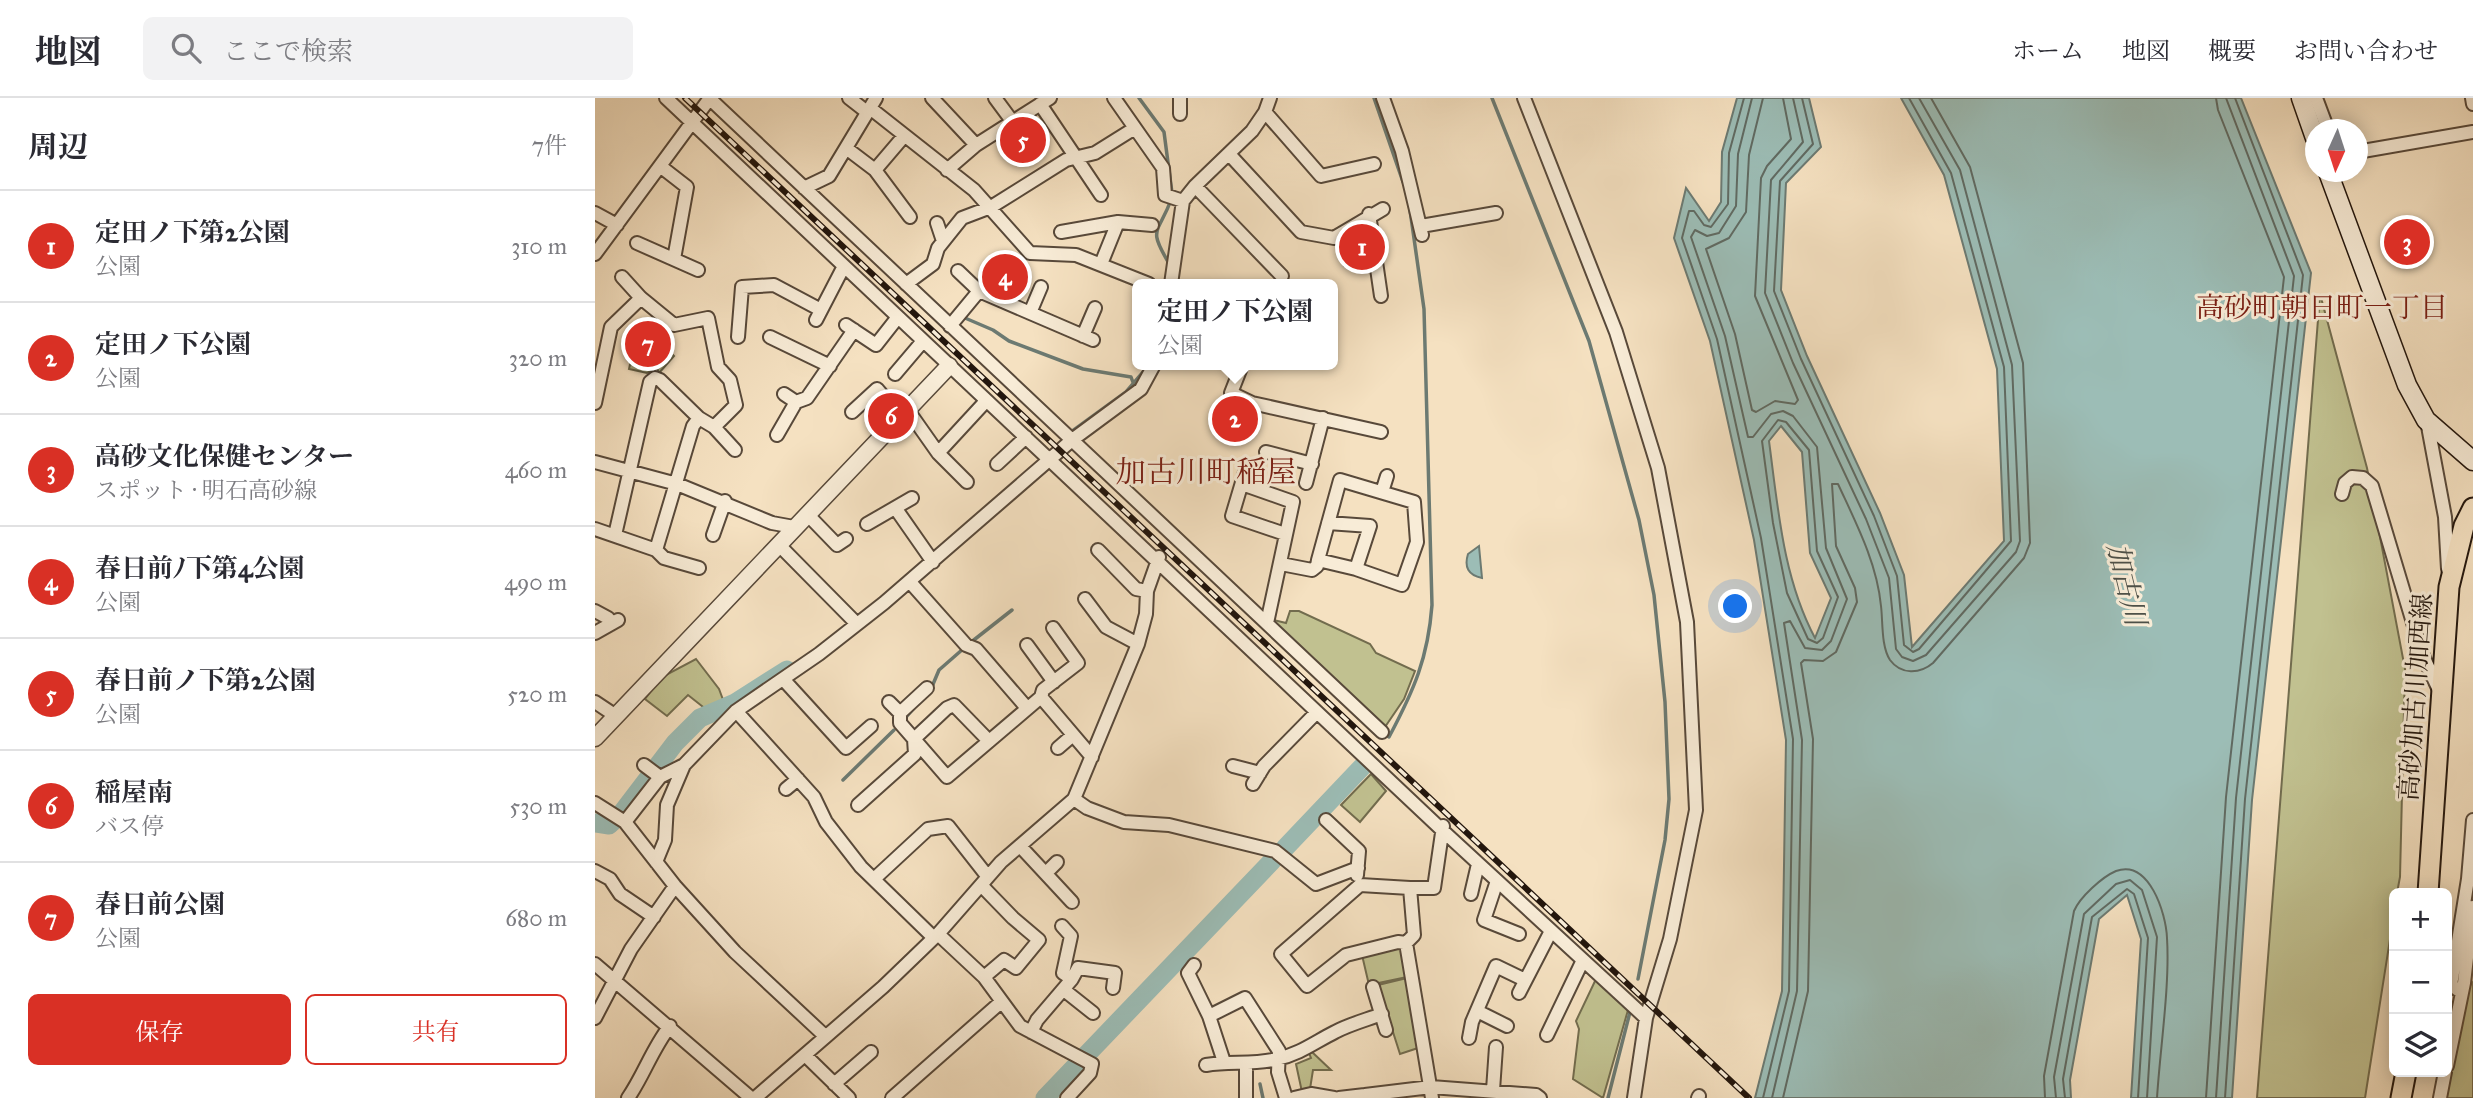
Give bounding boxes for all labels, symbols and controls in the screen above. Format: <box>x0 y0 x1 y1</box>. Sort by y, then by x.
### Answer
search box <box>143 17 633 80</box>
icon: search <box>167 29 205 67</box>
text: 地図 <box>35 32 101 72</box>
text: ここで検索 <box>223 35 353 67</box>
text: ホーム <box>2012 36 2084 66</box>
text: 地図 <box>2122 36 2170 66</box>
text: 概要 <box>2208 36 2256 66</box>
text: お問い合わせ <box>2294 36 2438 66</box>
pin: 5 <box>1000 114 1046 166</box>
north arrow <box>2305 119 2368 182</box>
text: 周辺 <box>28 129 88 165</box>
text: 7件 <box>532 131 567 159</box>
text: 定田ノ下第2公園 <box>95 216 290 248</box>
pin: 3 <box>2384 216 2430 268</box>
pin: 1 <box>1339 221 1385 273</box>
text: 1 <box>46 232 56 260</box>
text: 310 m <box>511 232 567 260</box>
pin: 4 <box>982 251 1028 303</box>
text: 公園 <box>95 252 141 280</box>
popup <box>1132 279 1338 370</box>
district label: 高砂町朝日町一丁目 <box>2196 290 2448 325</box>
text: 定田ノ下公園 <box>1157 295 1313 327</box>
pin: 7 <box>625 318 671 370</box>
text: 定田ノ下公園 <box>95 328 251 360</box>
text: 公園 <box>1157 331 1203 359</box>
text: 2 <box>45 344 57 372</box>
text: 320 m <box>509 344 567 372</box>
text: 公園 <box>95 364 141 392</box>
pin: 6 <box>868 390 914 442</box>
pin: 2 <box>1212 393 1258 445</box>
text: 高砂文化保健センター <box>95 440 354 472</box>
district label: 加古川町稲屋 <box>1116 454 1296 490</box>
text: 3 <box>46 456 56 484</box>
text: 460 m <box>505 456 567 484</box>
text: スポット · 明石高砂線 <box>95 476 317 504</box>
water label: 加古川 <box>2099 539 2154 632</box>
text: 春日前ﾉ下第4公園 <box>95 552 305 584</box>
text: 4 <box>45 568 57 596</box>
text: 490 m <box>504 568 567 596</box>
text: 公園 <box>95 588 141 616</box>
your location <box>1718 589 1752 623</box>
street label: 高砂加古川加西線 <box>2392 592 2438 802</box>
text: 春日前ノ下第2公園 <box>95 664 316 696</box>
text: 5 <box>46 680 56 708</box>
text: 520 m <box>507 680 567 708</box>
text: 公園 <box>95 700 141 728</box>
text: 稲屋南 <box>95 776 173 808</box>
text: 6 <box>45 792 57 820</box>
text: 530 m <box>509 792 567 820</box>
text: バス停 <box>95 812 164 840</box>
text: 春日前公園 <box>95 888 225 920</box>
map controls <box>2389 888 2452 1077</box>
button: + <box>2389 888 2452 951</box>
text: 7 <box>45 904 57 932</box>
text: 680 m <box>505 904 567 932</box>
text: 公園 <box>95 924 141 952</box>
button: − <box>2389 951 2452 1014</box>
button: 保存 <box>28 994 291 1065</box>
button: 共有 <box>305 994 567 1065</box>
button: layers <box>2389 1014 2452 1077</box>

